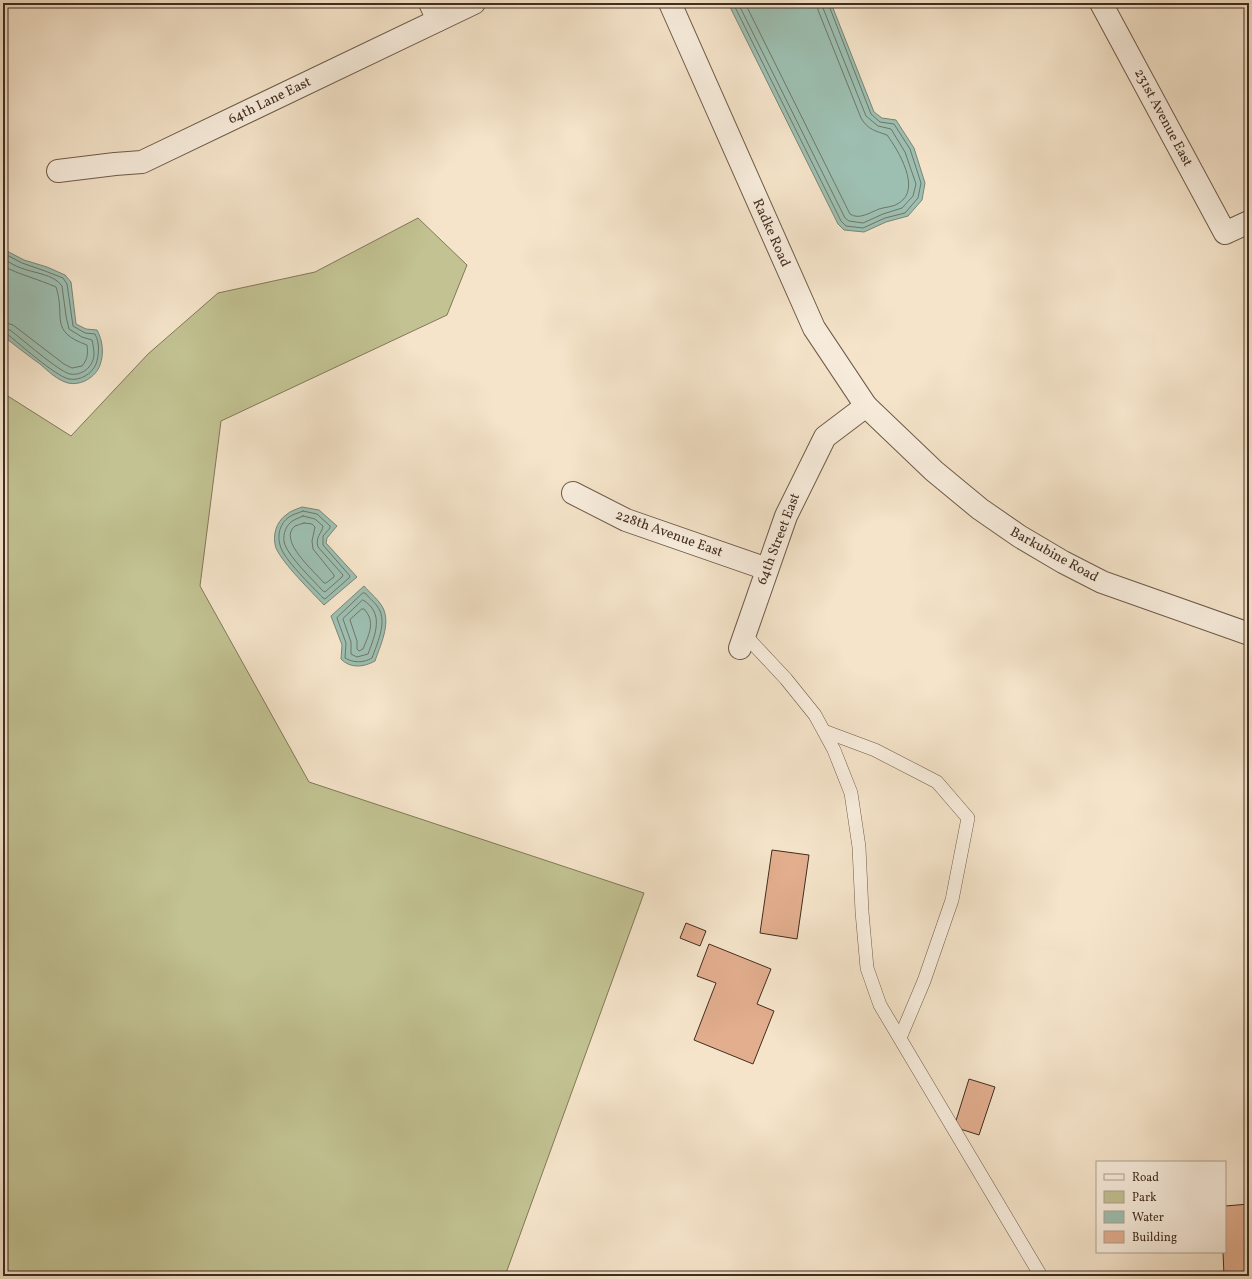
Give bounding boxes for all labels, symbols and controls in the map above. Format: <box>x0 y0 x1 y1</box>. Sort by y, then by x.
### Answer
street label: 231st Avenue East <box>1129 66 1197 170</box>
street label: 64th Lane East <box>225 73 315 129</box>
street label: Radke Road <box>747 196 795 270</box>
street label: 64th Street East <box>753 490 805 588</box>
street label: 228th Avenue East <box>613 506 725 562</box>
street label: Barkubine Road <box>1006 523 1102 587</box>
legend <box>1096 1161 1226 1253</box>
text: Road <box>1132 1170 1159 1186</box>
text: Park <box>1132 1190 1157 1206</box>
text: Water <box>1132 1210 1164 1226</box>
text: Building <box>1132 1230 1177 1246</box>

